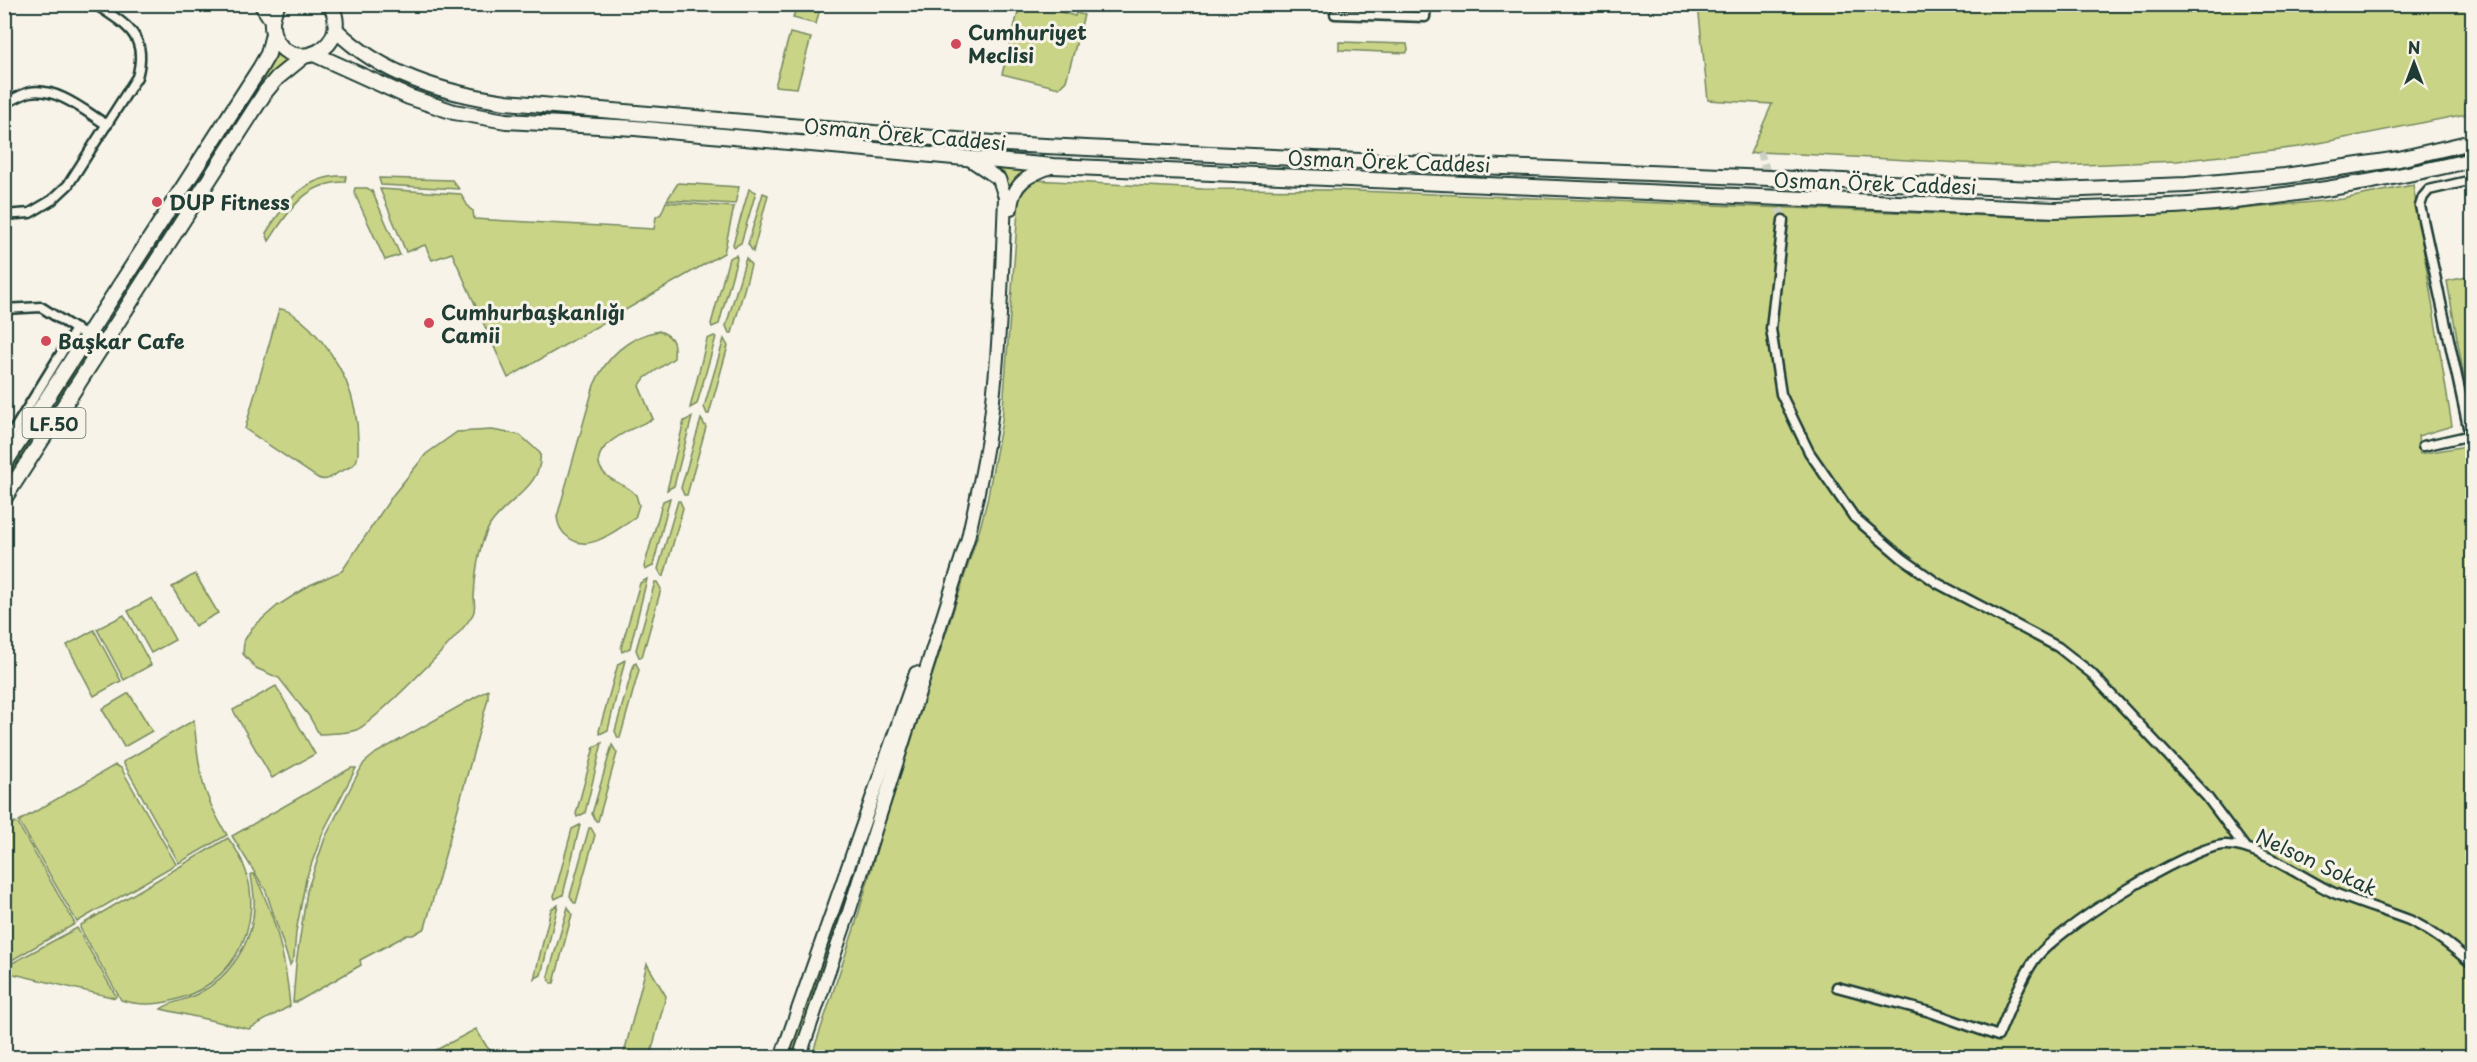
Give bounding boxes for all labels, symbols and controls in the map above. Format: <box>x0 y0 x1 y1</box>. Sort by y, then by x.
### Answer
place label: Cumhuriyet Meclisi <box>968 17 1087 70</box>
north arrow <box>2384 33 2444 93</box>
text: N <box>2408 35 2420 59</box>
marker: Cumhuriyet Meclisi <box>949 37 963 51</box>
street label: Osman Örek Caddesi <box>803 110 1007 158</box>
street label: Osman Örek Caddesi <box>1287 142 1491 180</box>
street label: Osman Örek Caddesi <box>1773 164 1977 202</box>
place label: DUP Fitness <box>169 187 290 217</box>
marker: DUP Fitness <box>150 195 164 209</box>
place label: Cumhurbaşkanlığı Camii <box>441 297 625 350</box>
marker: Cumhurbaşkanlığı Camii <box>422 316 436 330</box>
place label: Başkar Cafe <box>58 326 185 356</box>
marker: Başkar Cafe <box>39 334 53 348</box>
road number: LF.50 <box>22 408 86 438</box>
street label: Nelson Sokak <box>2251 821 2383 903</box>

